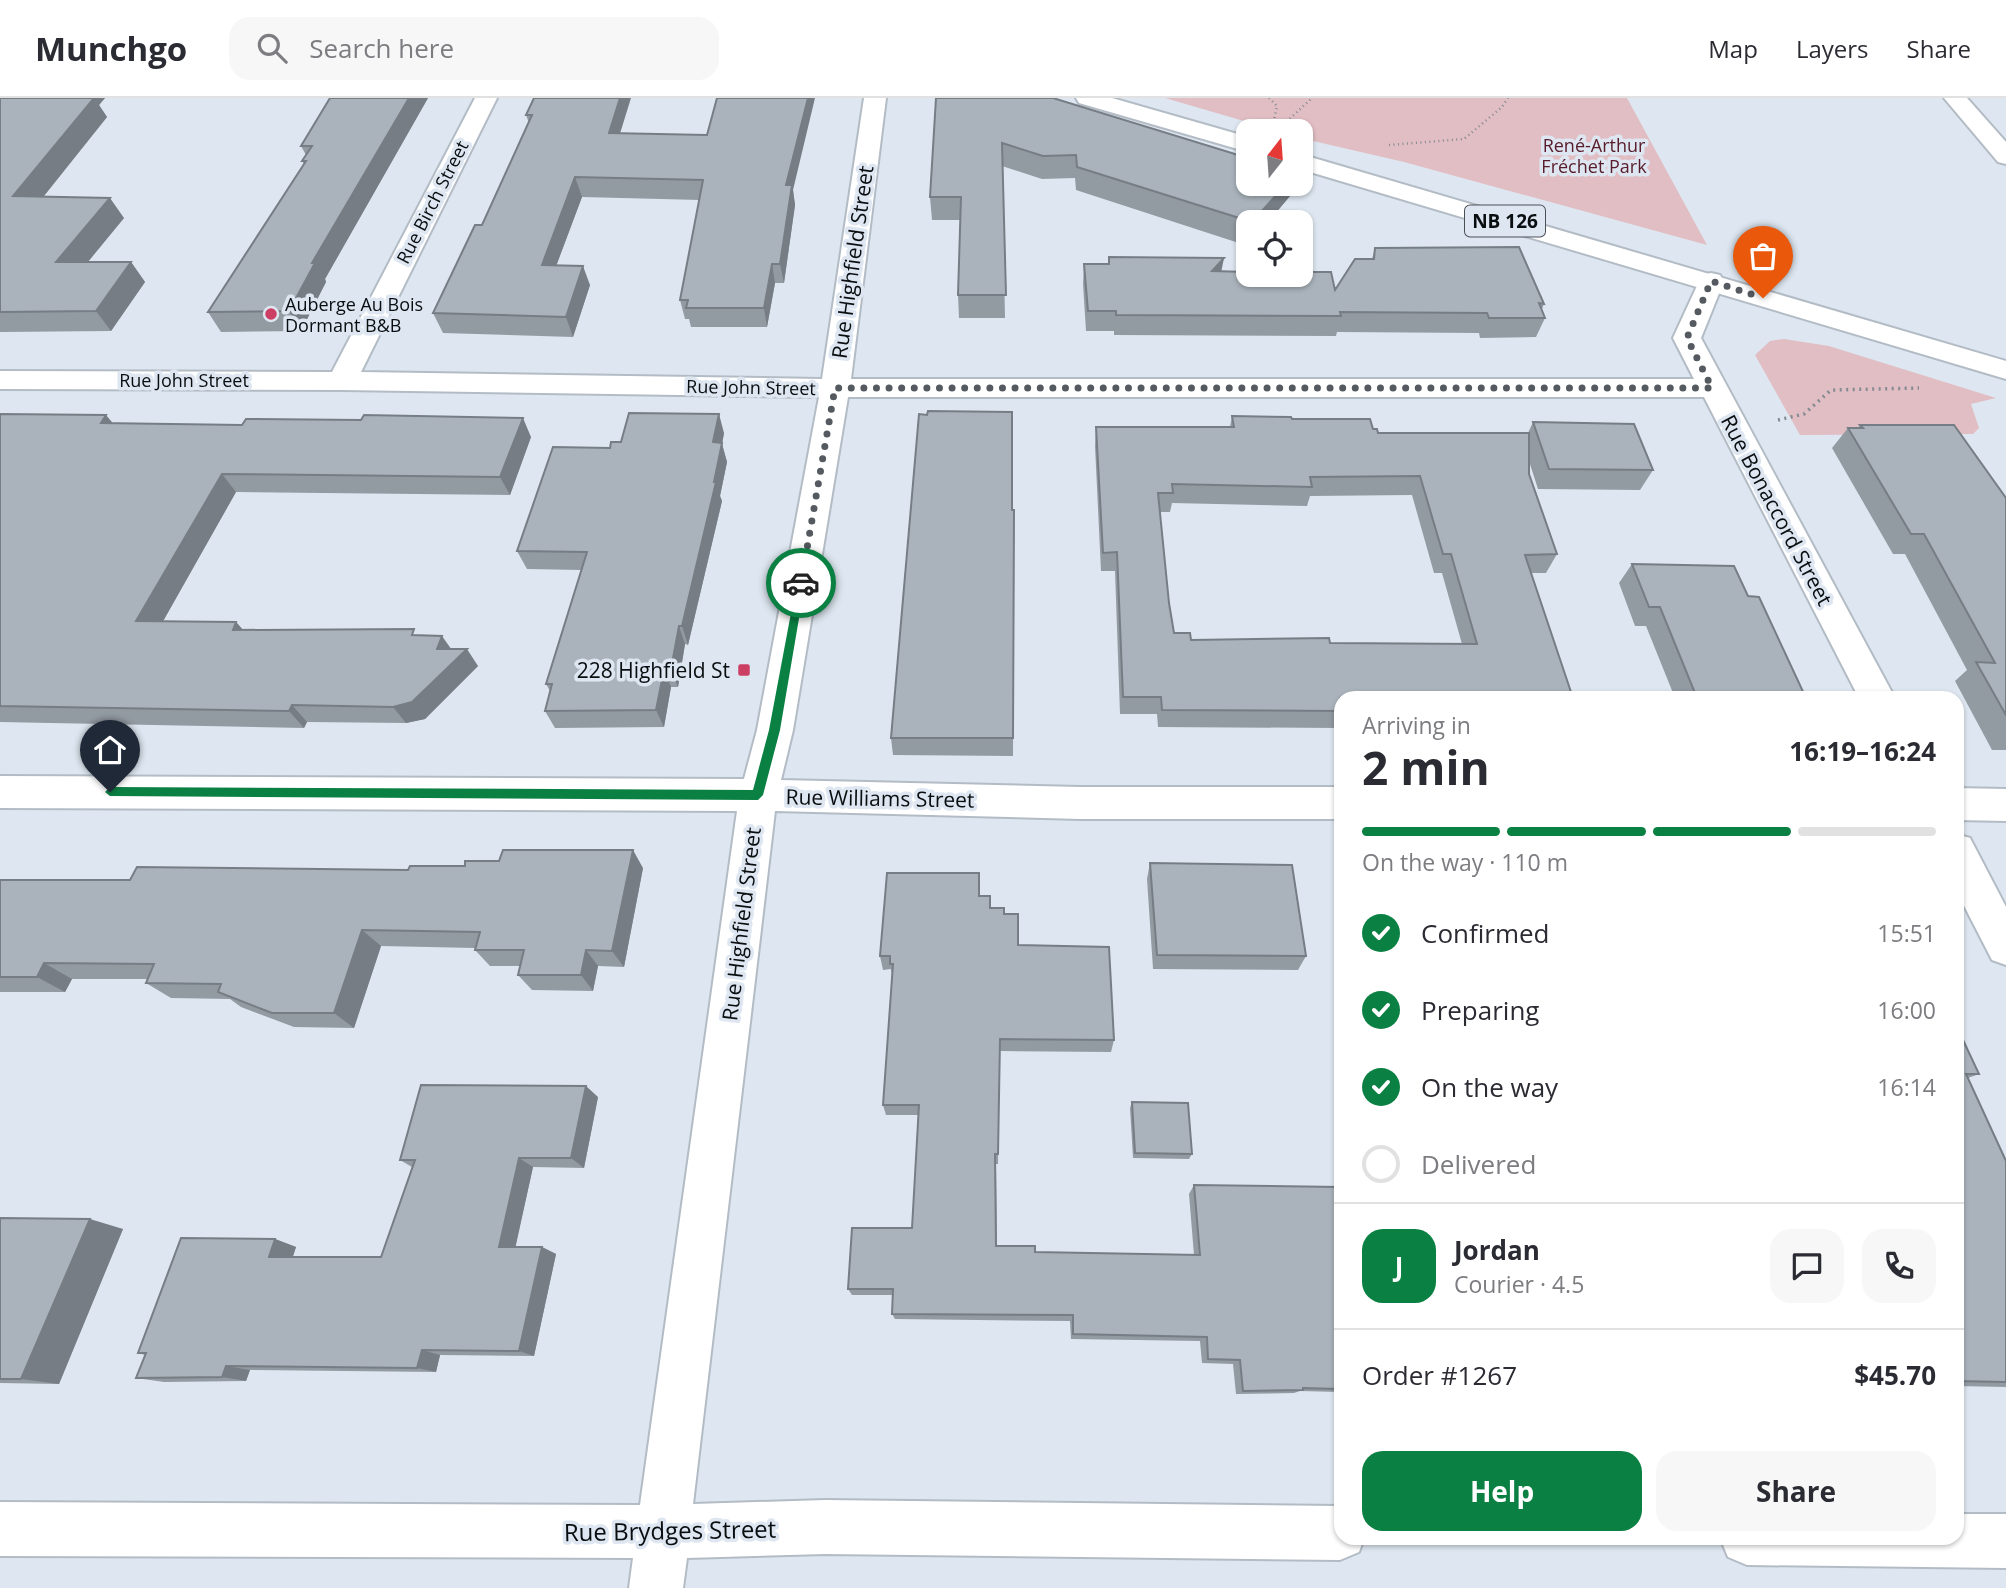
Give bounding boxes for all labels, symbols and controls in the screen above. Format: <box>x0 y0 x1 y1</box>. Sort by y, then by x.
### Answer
search box <box>229 17 719 80</box>
text: Munchgo <box>35 26 187 71</box>
icon: search <box>253 29 291 67</box>
text: Search here <box>309 30 454 66</box>
text: Map <box>1708 32 1758 65</box>
text: Layers <box>1796 32 1869 65</box>
text: Share <box>1907 32 1971 65</box>
north arrow <box>1236 119 1312 196</box>
map controls <box>1236 119 1313 287</box>
park label: René-Arthur Fréchet Park <box>1541 133 1647 178</box>
street label: Rue Birch Street <box>391 136 473 268</box>
street label: Rue Highfield Street <box>825 164 879 360</box>
road number: NB 126 <box>1465 206 1545 237</box>
button: locate <box>1236 210 1313 287</box>
pin <box>1733 226 1793 298</box>
icon: bag <box>1744 237 1782 275</box>
place label: Auberge Au Bois Dormant B&B <box>285 292 423 337</box>
marker: Auberge Au Bois Dormant B&B <box>263 306 279 322</box>
street label: Rue John Street <box>119 368 249 392</box>
street label: Rue John Street <box>686 374 816 400</box>
street label: Rue Bonaccord Street <box>1715 410 1839 610</box>
courier <box>766 548 836 618</box>
icon: car <box>782 564 820 602</box>
place label: 228 Highfield St <box>577 656 730 684</box>
marker: 228 Highfield St <box>736 662 752 678</box>
text: Arriving in <box>1362 709 1471 741</box>
pin <box>80 720 140 792</box>
icon: home <box>91 731 129 769</box>
text: 16:19–16:24 <box>1789 733 1936 769</box>
text: 2 min <box>1362 736 1490 798</box>
street label: Rue Williams Street <box>785 782 975 814</box>
street label: Rue Highfield Street <box>715 826 767 1022</box>
text: On the way · 110 m <box>1362 846 1568 878</box>
icon: check <box>1362 914 1400 952</box>
text: Confirmed <box>1421 915 1549 951</box>
text: 15:51 <box>1877 917 1936 949</box>
icon: check <box>1362 991 1400 1029</box>
text: Preparing <box>1421 992 1539 1028</box>
text: 16:00 <box>1877 994 1936 1026</box>
icon: check <box>1362 1068 1400 1106</box>
text: On the way <box>1421 1069 1558 1105</box>
text: 16:14 <box>1877 1071 1936 1103</box>
text: Delivered <box>1421 1146 1536 1182</box>
button: chat <box>1770 1229 1844 1303</box>
button: phone <box>1862 1229 1936 1303</box>
text: Jordan <box>1454 1232 1540 1268</box>
text: J <box>1395 1248 1403 1284</box>
text: Courier · 4.5 <box>1454 1268 1584 1300</box>
text: Order #1267 <box>1362 1357 1517 1393</box>
text: $45.70 <box>1854 1357 1936 1393</box>
button: Help <box>1362 1451 1642 1531</box>
button: Share <box>1656 1451 1936 1531</box>
street label: Rue Brydges Street <box>563 1512 777 1548</box>

